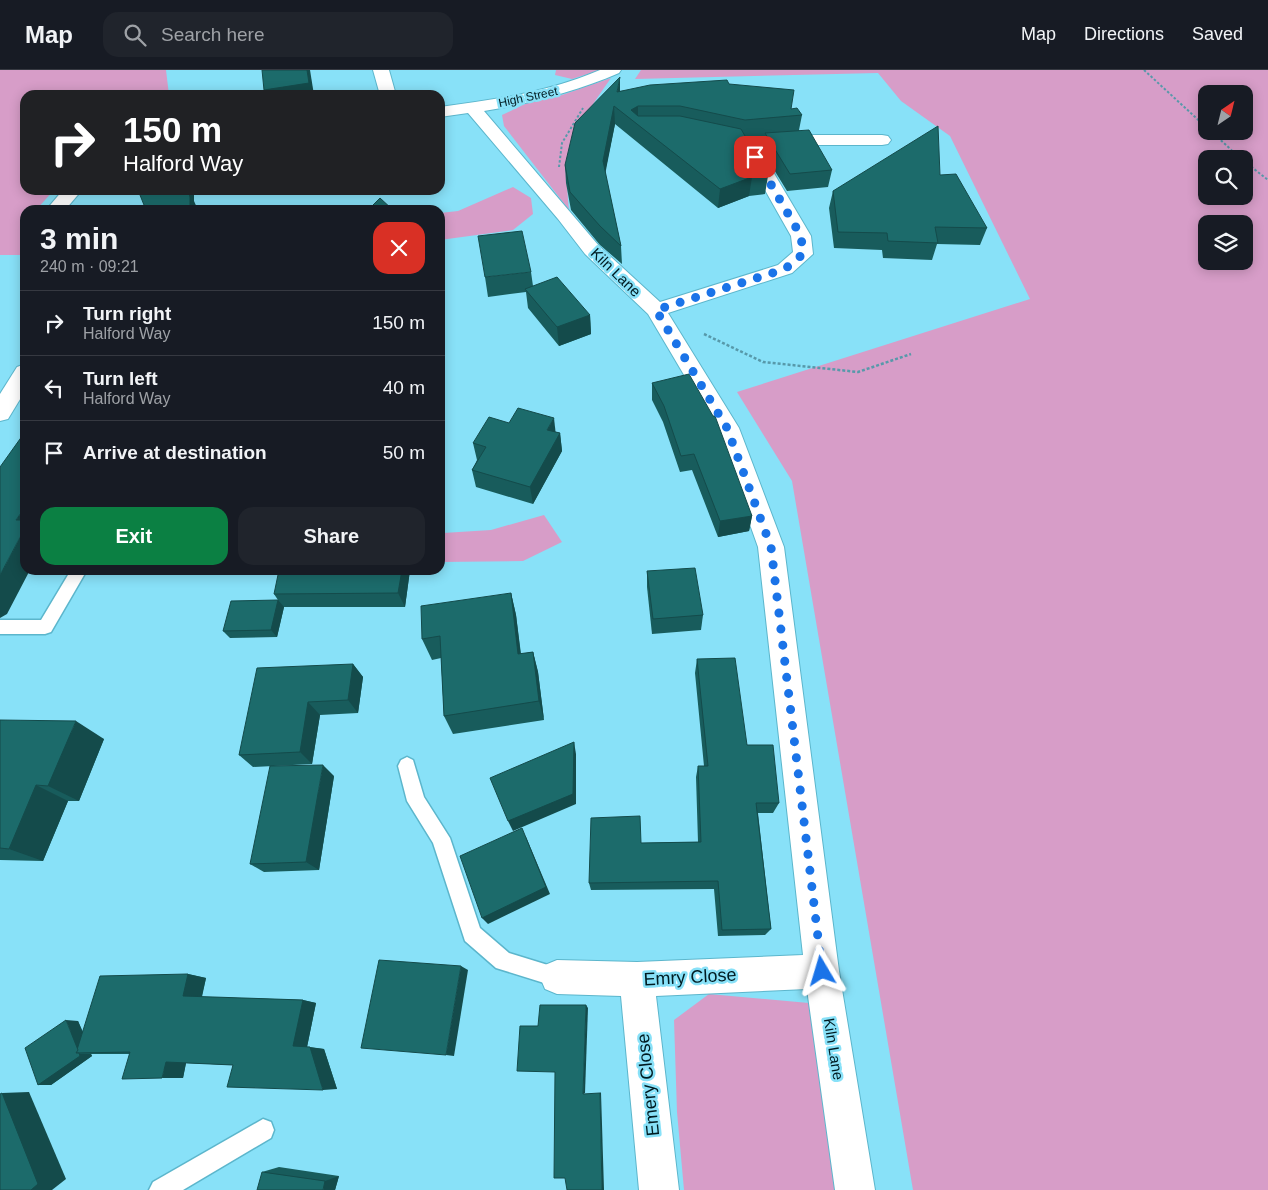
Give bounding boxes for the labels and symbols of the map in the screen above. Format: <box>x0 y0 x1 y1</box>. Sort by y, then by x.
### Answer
street label: High Street <box>497 84 559 110</box>
north arrow <box>1198 85 1252 140</box>
pin <box>734 136 776 178</box>
street label: Kiln Lane <box>588 244 644 300</box>
position arrow <box>795 944 847 996</box>
street label: Emry Close <box>643 965 737 989</box>
street label: Kiln Lane <box>821 1017 847 1081</box>
street label: Emery Close <box>633 1033 663 1137</box>

